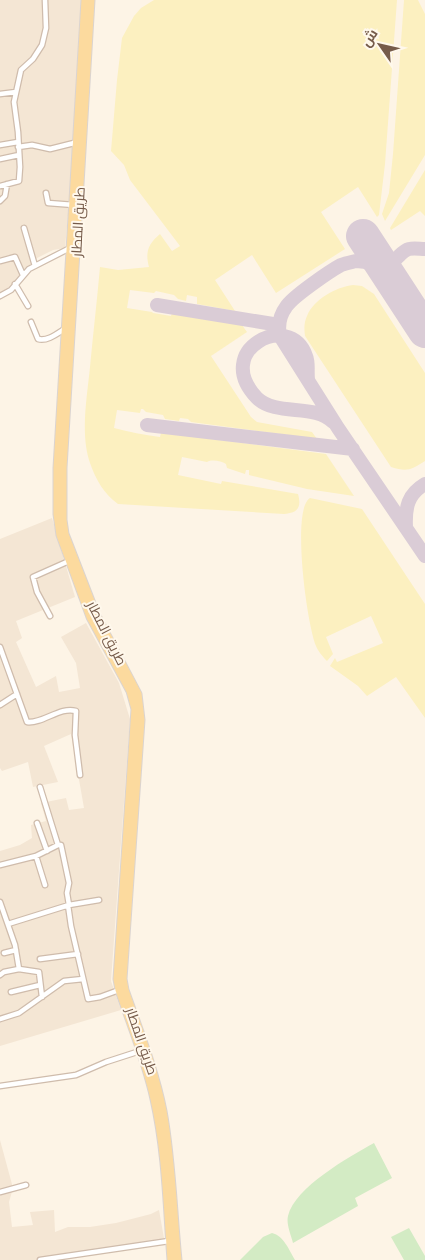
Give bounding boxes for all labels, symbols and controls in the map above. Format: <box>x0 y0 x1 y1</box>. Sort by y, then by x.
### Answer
north arrow <box>355 20 405 70</box>
text: ش <box>357 25 382 50</box>
street label: طريق المطار <box>67 186 89 259</box>
street label: طريق المطار <box>83 597 131 668</box>
street label: طريق المطار <box>122 1004 162 1077</box>

